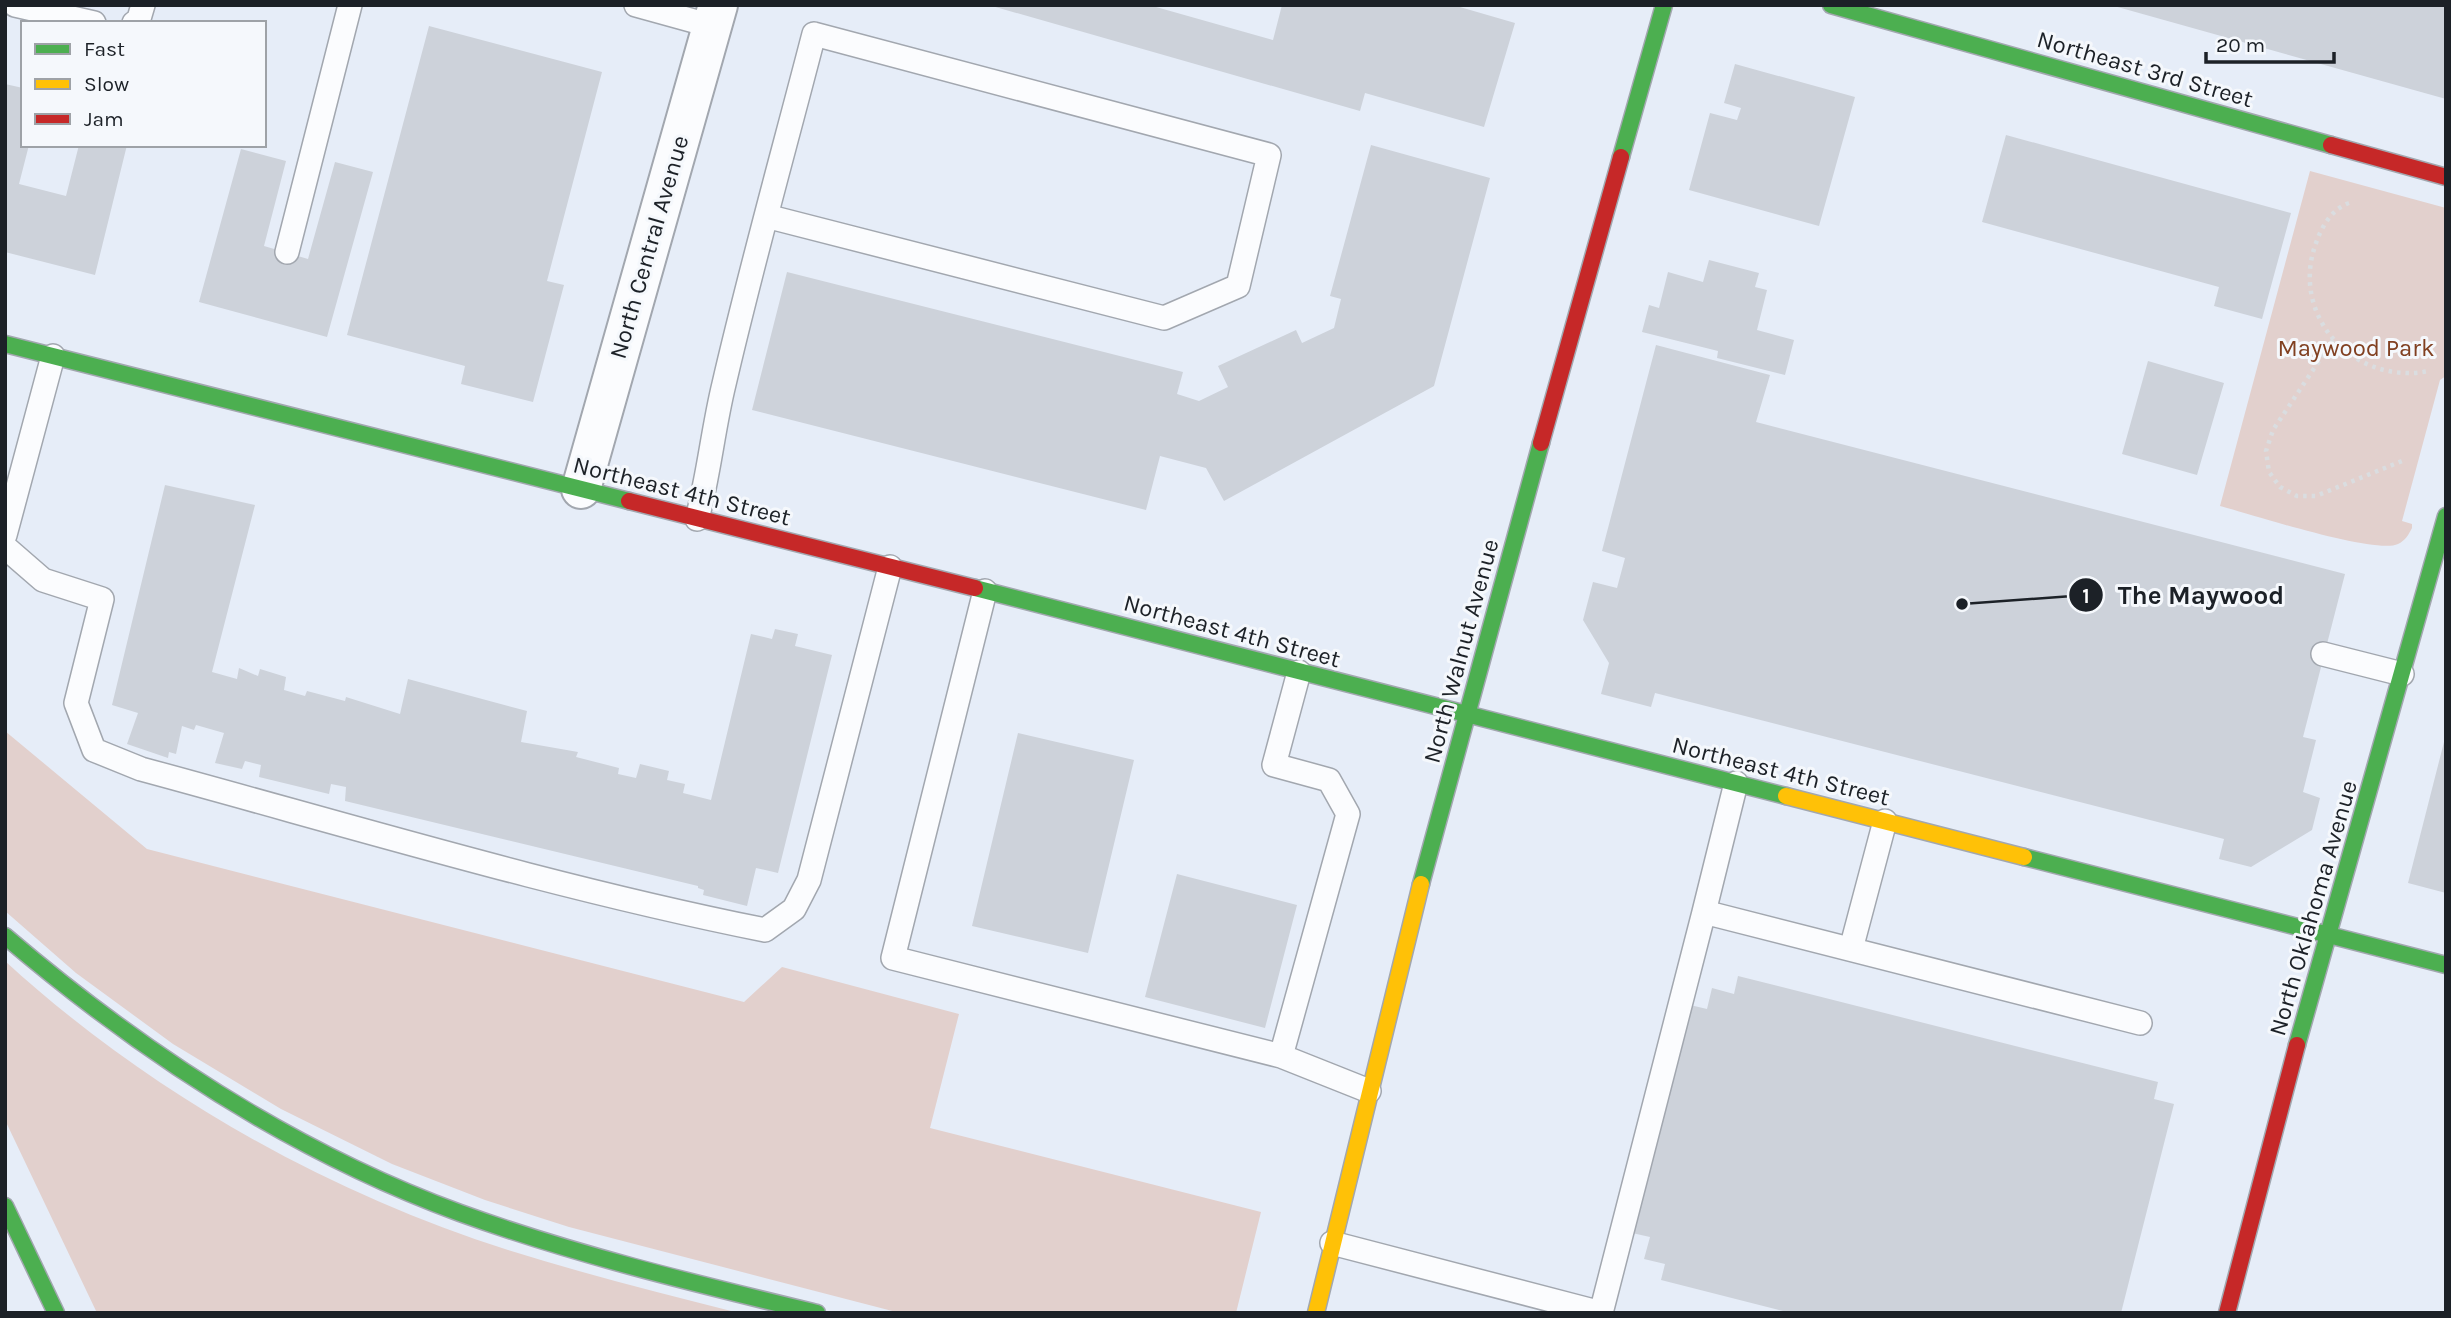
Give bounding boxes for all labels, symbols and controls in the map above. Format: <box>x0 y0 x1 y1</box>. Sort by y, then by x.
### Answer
legend <box>21 21 266 147</box>
scale bar <box>2206 21 2334 65</box>
street label: Northeast 3rd Street <box>2034 25 2256 113</box>
text: 20 m <box>2216 33 2265 57</box>
text: Fast <box>84 37 125 61</box>
text: Slow <box>84 72 129 96</box>
text: Jam <box>84 107 124 131</box>
street label: North Central Avenue <box>604 132 694 362</box>
park label: Maywood Park <box>2278 334 2434 362</box>
street label: Northeast 4th Street <box>570 450 794 532</box>
street label: North Walnut Avenue <box>1418 536 1504 766</box>
callout: The Maywood <box>2068 572 2298 619</box>
text: The Maywood <box>2118 580 2284 611</box>
text: 1 <box>2082 584 2090 608</box>
street label: Northeast 4th Street <box>1121 589 1343 673</box>
street label: Northeast 4th Street <box>1669 730 1893 812</box>
street label: North Oklahoma Avenue <box>2263 777 2363 1039</box>

